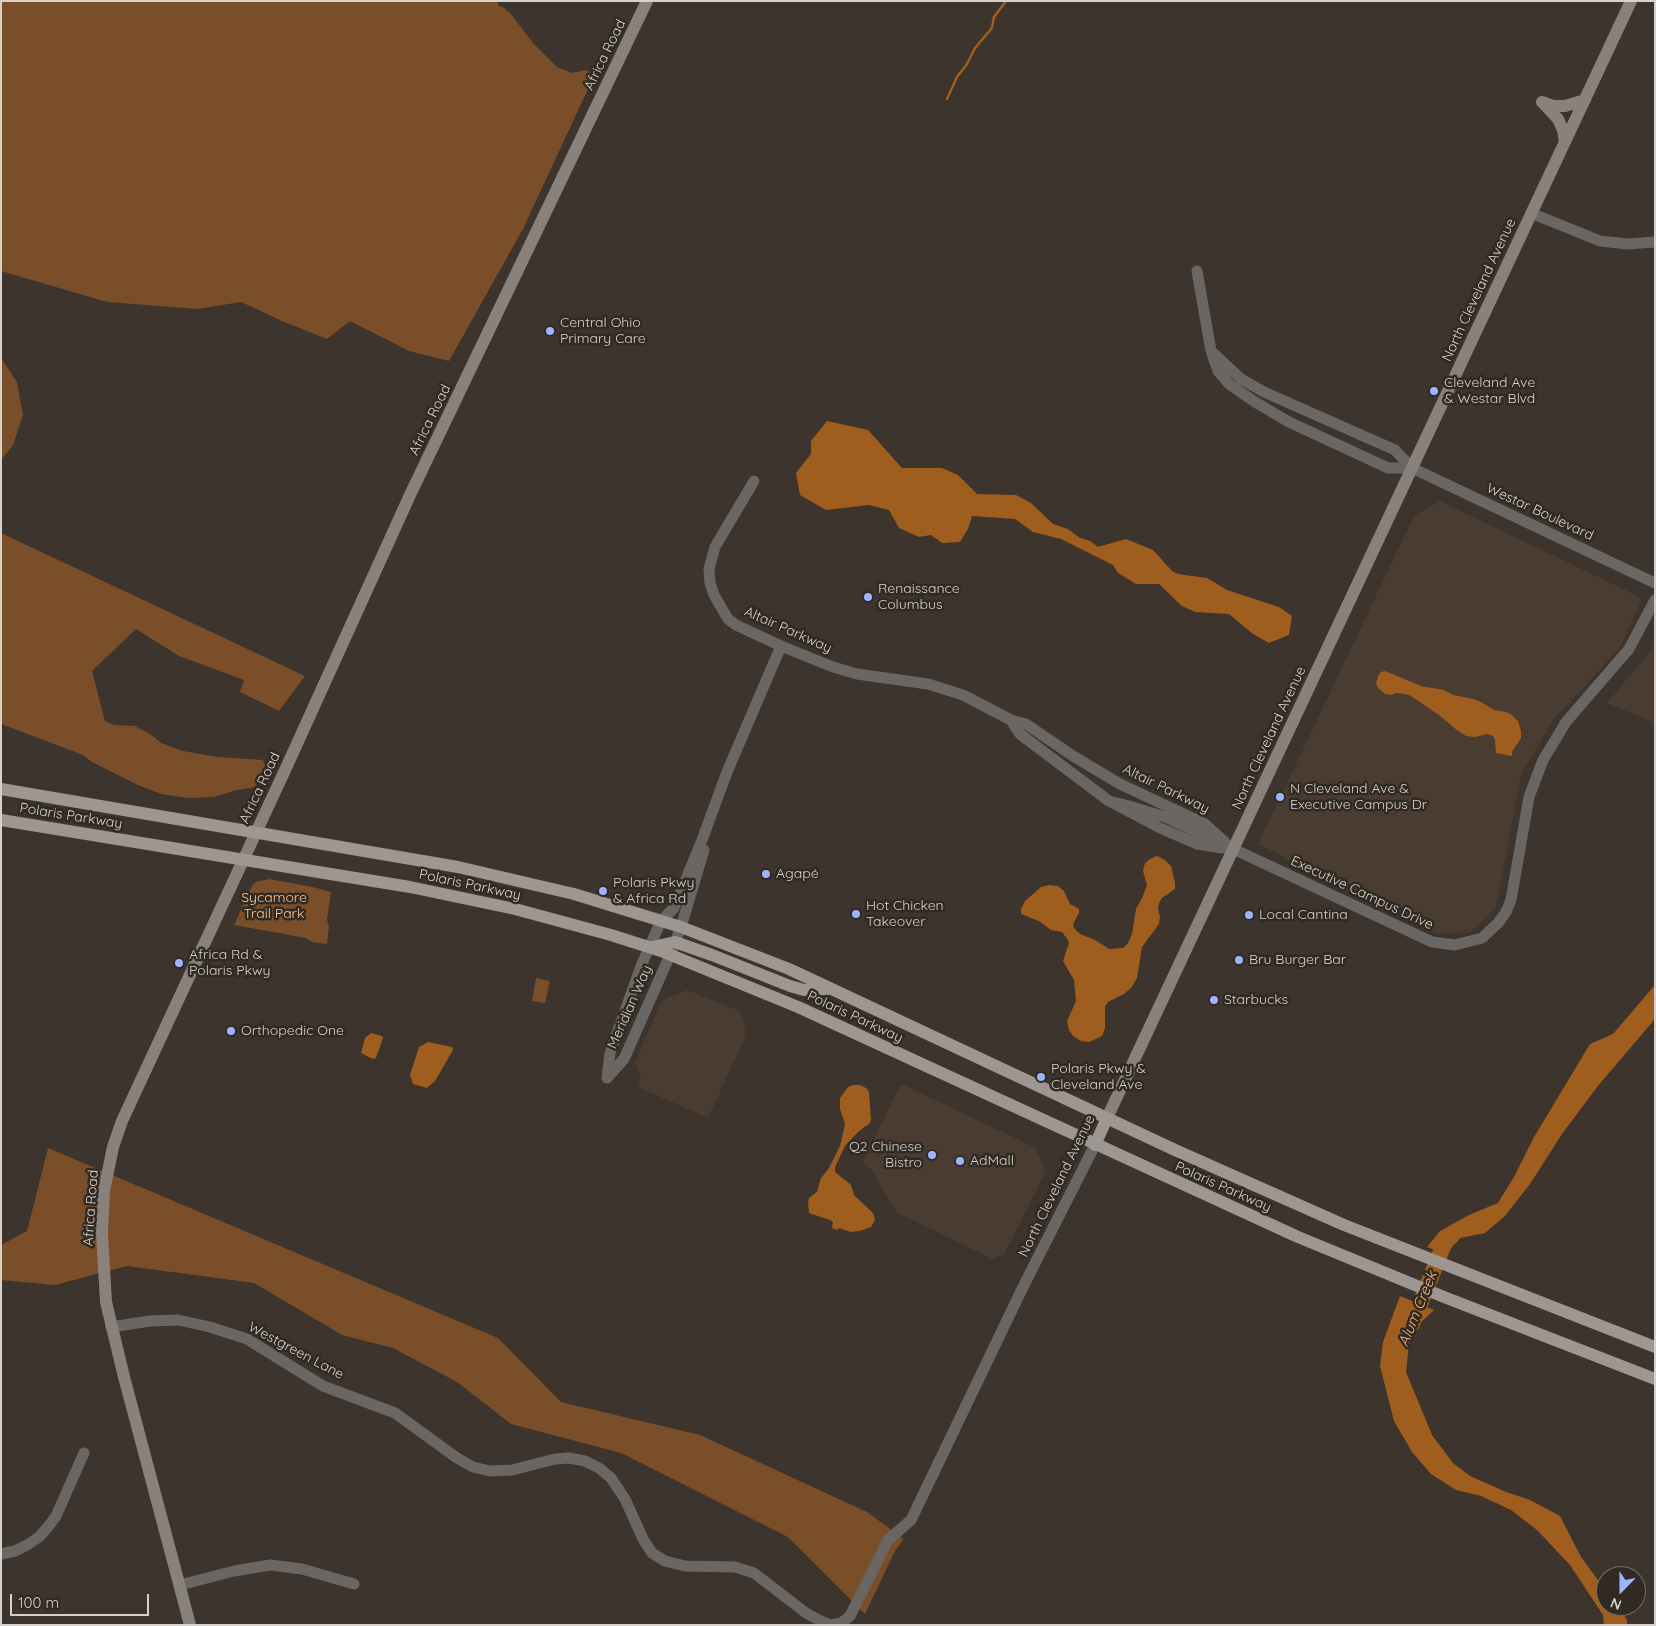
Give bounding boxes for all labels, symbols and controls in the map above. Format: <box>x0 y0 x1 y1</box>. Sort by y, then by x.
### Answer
street label: Africa Road <box>581 17 629 93</box>
street label: North Cleveland Avenue <box>1438 216 1520 364</box>
place label: Central Ohio Primary Care <box>560 315 646 348</box>
marker: Central Ohio Primary Care <box>544 325 556 337</box>
place label: Cleveland Ave & Westar Blvd <box>1444 375 1535 408</box>
street label: Africa Road <box>406 382 454 458</box>
marker: Cleveland Ave & Westar Blvd <box>1428 385 1440 397</box>
street label: Westar Boulevard <box>1484 480 1596 544</box>
place label: Renaissance Columbus <box>878 581 960 614</box>
marker: Renaissance Columbus <box>862 591 874 603</box>
street label: Altair Parkway <box>741 603 835 657</box>
street label: North Cleveland Avenue <box>1228 664 1310 812</box>
street label: Africa Road <box>236 750 284 826</box>
street label: Altair Parkway <box>1120 761 1212 817</box>
place label: N Cleveland Ave & Executive Campus Dr <box>1290 781 1427 814</box>
marker: N Cleveland Ave & Executive Campus Dr <box>1274 791 1286 803</box>
street label: Polaris Parkway <box>18 800 124 832</box>
street label: Executive Campus Drive <box>1288 853 1436 933</box>
street label: Polaris Parkway <box>417 866 523 904</box>
place label: Agapé <box>776 866 819 882</box>
marker: Agapé <box>760 868 772 880</box>
place label: Polaris Pkwy & Africa Rd <box>613 875 694 908</box>
marker: Polaris Pkwy & Africa Rd <box>597 885 609 897</box>
park label: Sycamore Trail Park <box>241 890 307 922</box>
place label: Hot Chicken Takeover <box>866 898 944 930</box>
place label: Local Cantina <box>1259 907 1348 923</box>
marker: Hot Chicken Takeover <box>850 908 862 920</box>
marker: Local Cantina <box>1243 909 1255 921</box>
place label: Africa Rd & Polaris Pkwy <box>189 947 270 980</box>
place label: Bru Burger Bar <box>1249 952 1346 968</box>
marker: Bru Burger Bar <box>1233 954 1245 966</box>
marker: Africa Rd & Polaris Pkwy <box>173 957 185 969</box>
street label: Meridian Way <box>604 963 656 1051</box>
street label: Polaris Parkway <box>804 987 906 1047</box>
place label: Starbucks <box>1224 992 1288 1008</box>
marker: Starbucks <box>1208 994 1220 1006</box>
place label: Orthopedic One <box>241 1023 344 1039</box>
marker: Orthopedic One <box>225 1025 237 1037</box>
place label: Polaris Pkwy & Cleveland Ave <box>1051 1061 1146 1094</box>
marker: Polaris Pkwy & Cleveland Ave <box>1035 1071 1047 1083</box>
street label: North Cleveland Avenue <box>1015 1112 1099 1260</box>
place label: Q2 Chinese Bistro <box>849 1139 922 1172</box>
marker: Q2 Chinese Bistro <box>926 1149 938 1161</box>
place label: AdMall <box>970 1153 1014 1169</box>
marker: AdMall <box>954 1155 966 1167</box>
street label: Polaris Parkway <box>1172 1158 1274 1216</box>
street label: Africa Road <box>80 1169 102 1247</box>
water label: Alum Creek <box>1395 1269 1441 1349</box>
street label: Westgreen Lane <box>245 1319 347 1383</box>
north arrow <box>1596 1566 1646 1616</box>
scale bar <box>12 1584 151 1616</box>
text: 100 m <box>18 1593 59 1612</box>
text: N <box>1608 1594 1624 1614</box>

